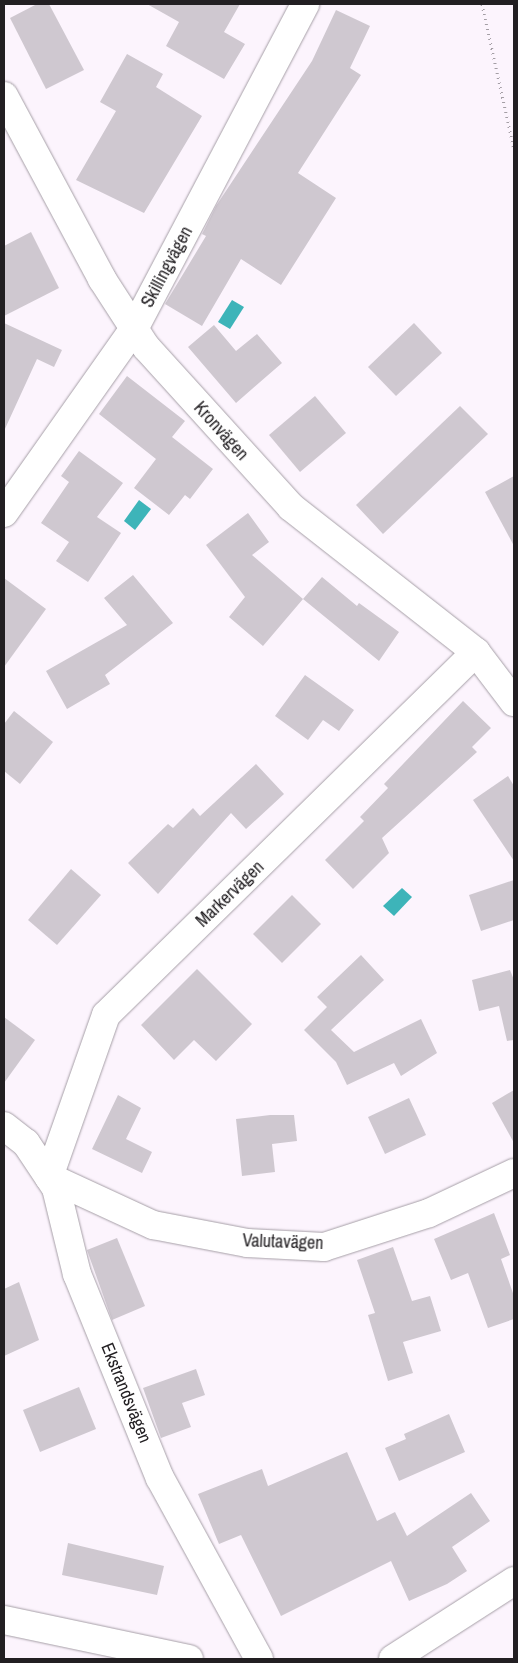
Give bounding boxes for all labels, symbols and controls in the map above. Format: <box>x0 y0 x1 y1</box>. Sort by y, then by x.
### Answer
street label: Skillingvägen <box>137 223 197 311</box>
street label: Kronvägen <box>189 397 253 465</box>
street label: Markervägen <box>192 856 268 932</box>
street label: Valutavägen <box>242 1230 324 1254</box>
street label: Ekstrandsvägen <box>96 1340 156 1446</box>

